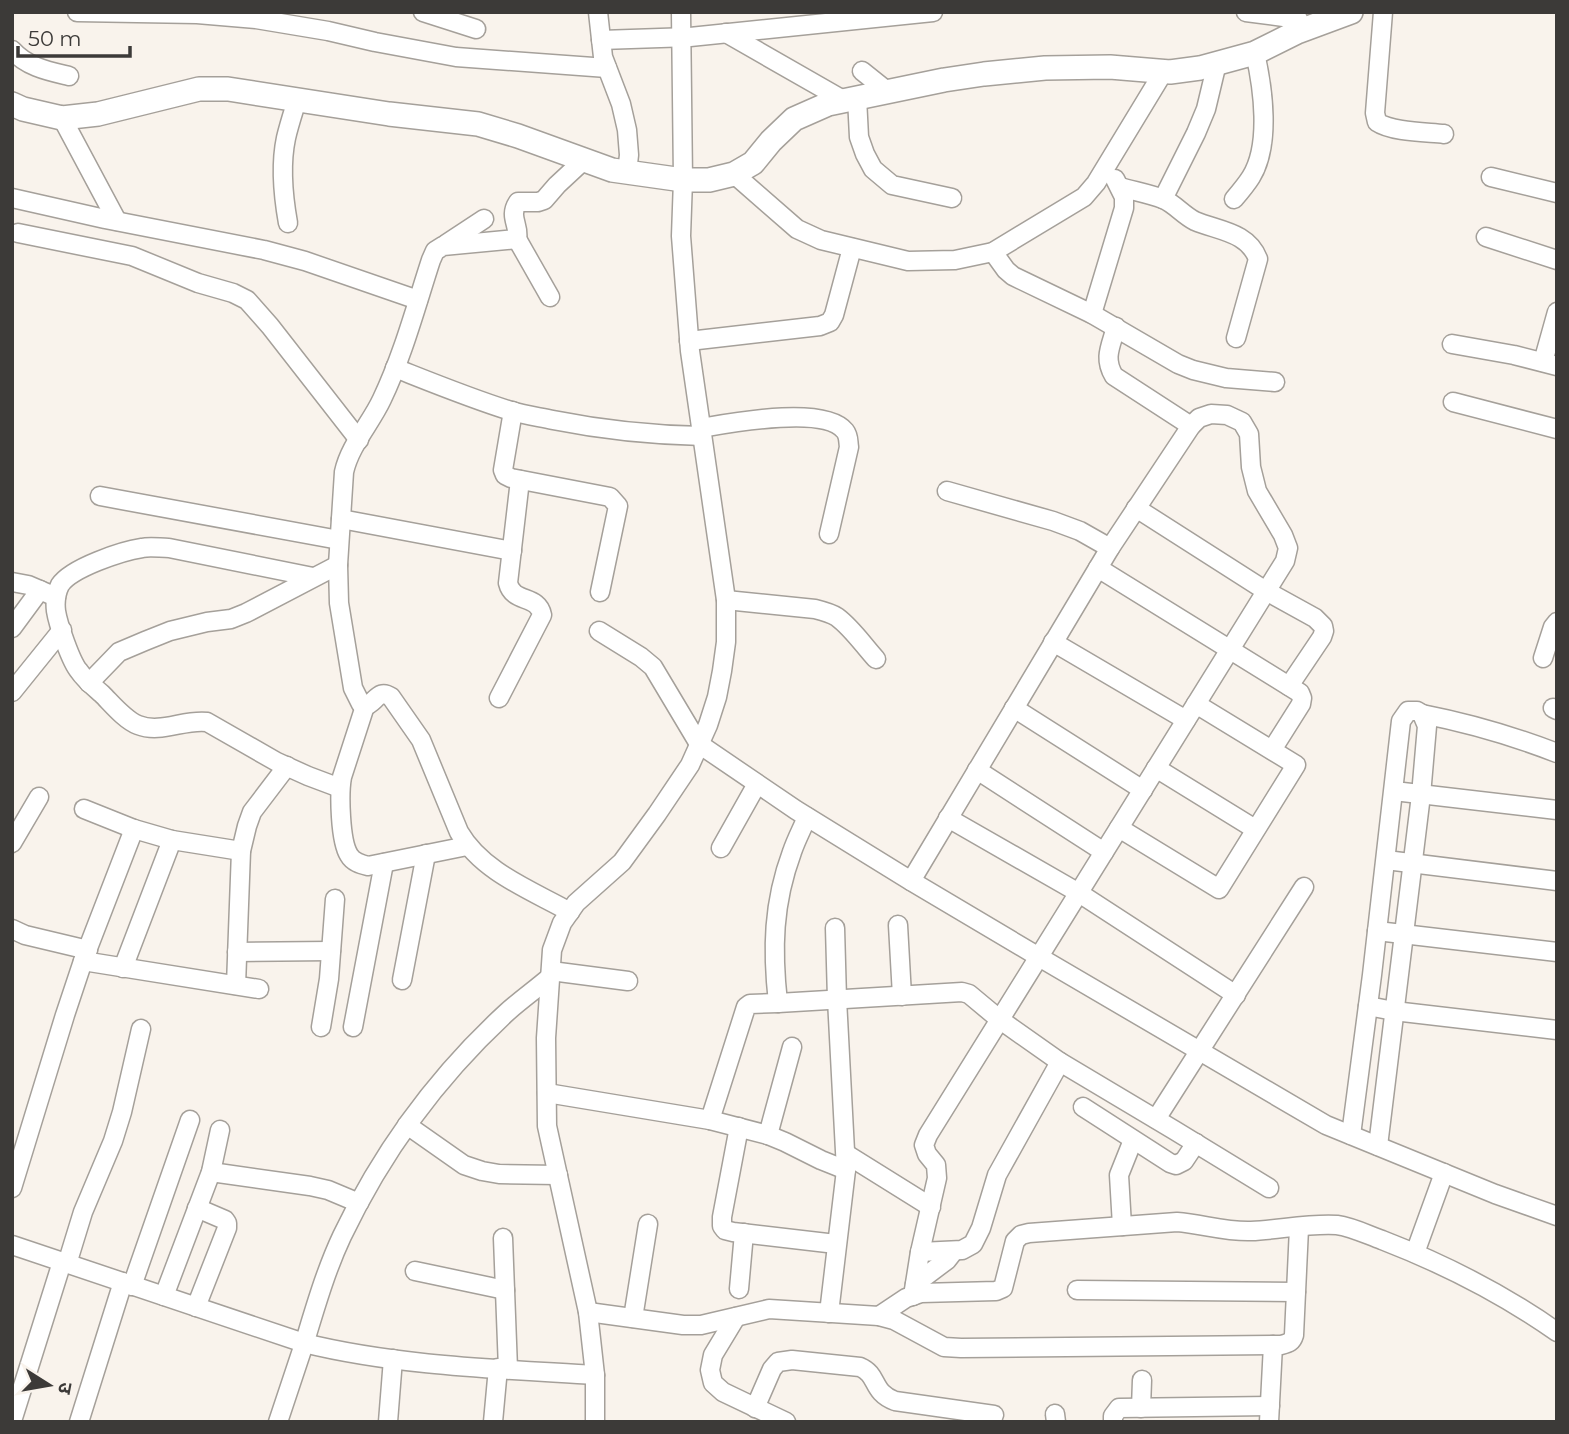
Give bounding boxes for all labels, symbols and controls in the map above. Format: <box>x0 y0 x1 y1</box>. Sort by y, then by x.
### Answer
scale bar <box>18 14 130 58</box>
text: 50 m <box>28 26 82 51</box>
north arrow <box>14 1350 84 1420</box>
text: उ <box>53 1380 78 1397</box>

